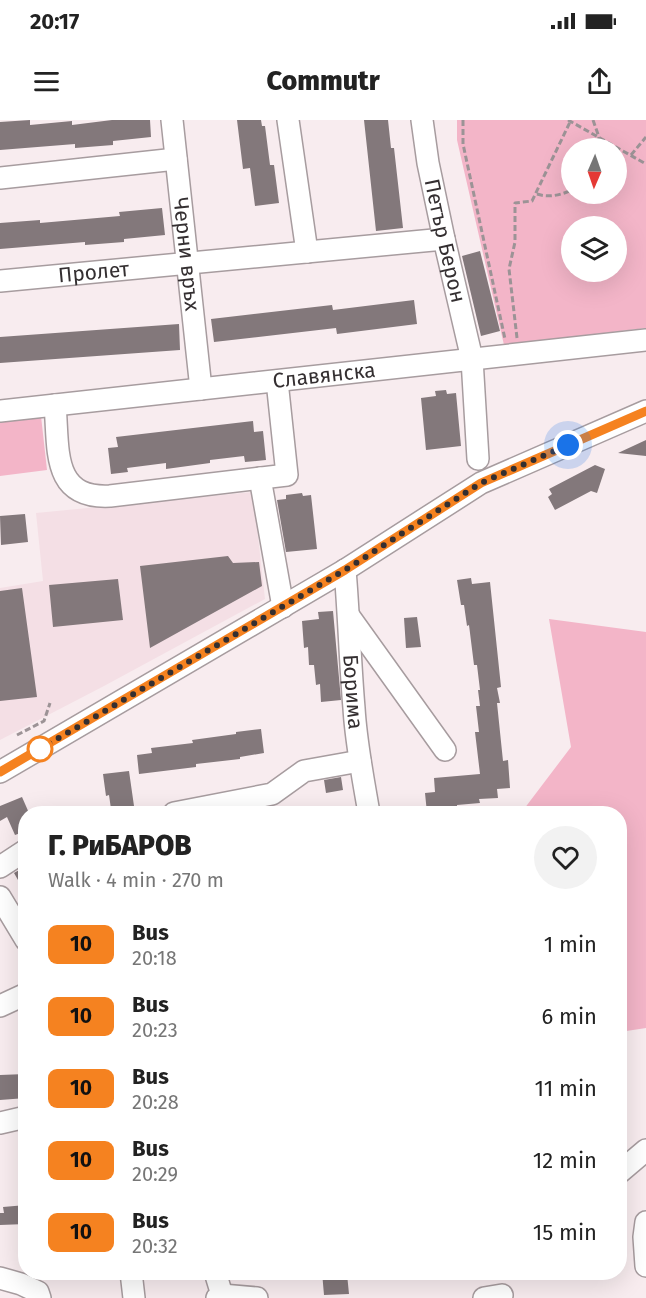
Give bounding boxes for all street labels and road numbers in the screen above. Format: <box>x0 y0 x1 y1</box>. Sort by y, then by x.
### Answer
street label: Петър Берон <box>419 176 471 305</box>
street label: Черни връх <box>167 196 206 313</box>
street label: Пролет <box>57 256 131 288</box>
street label: Славянска <box>271 357 377 394</box>
street label: Борима <box>337 654 369 730</box>

